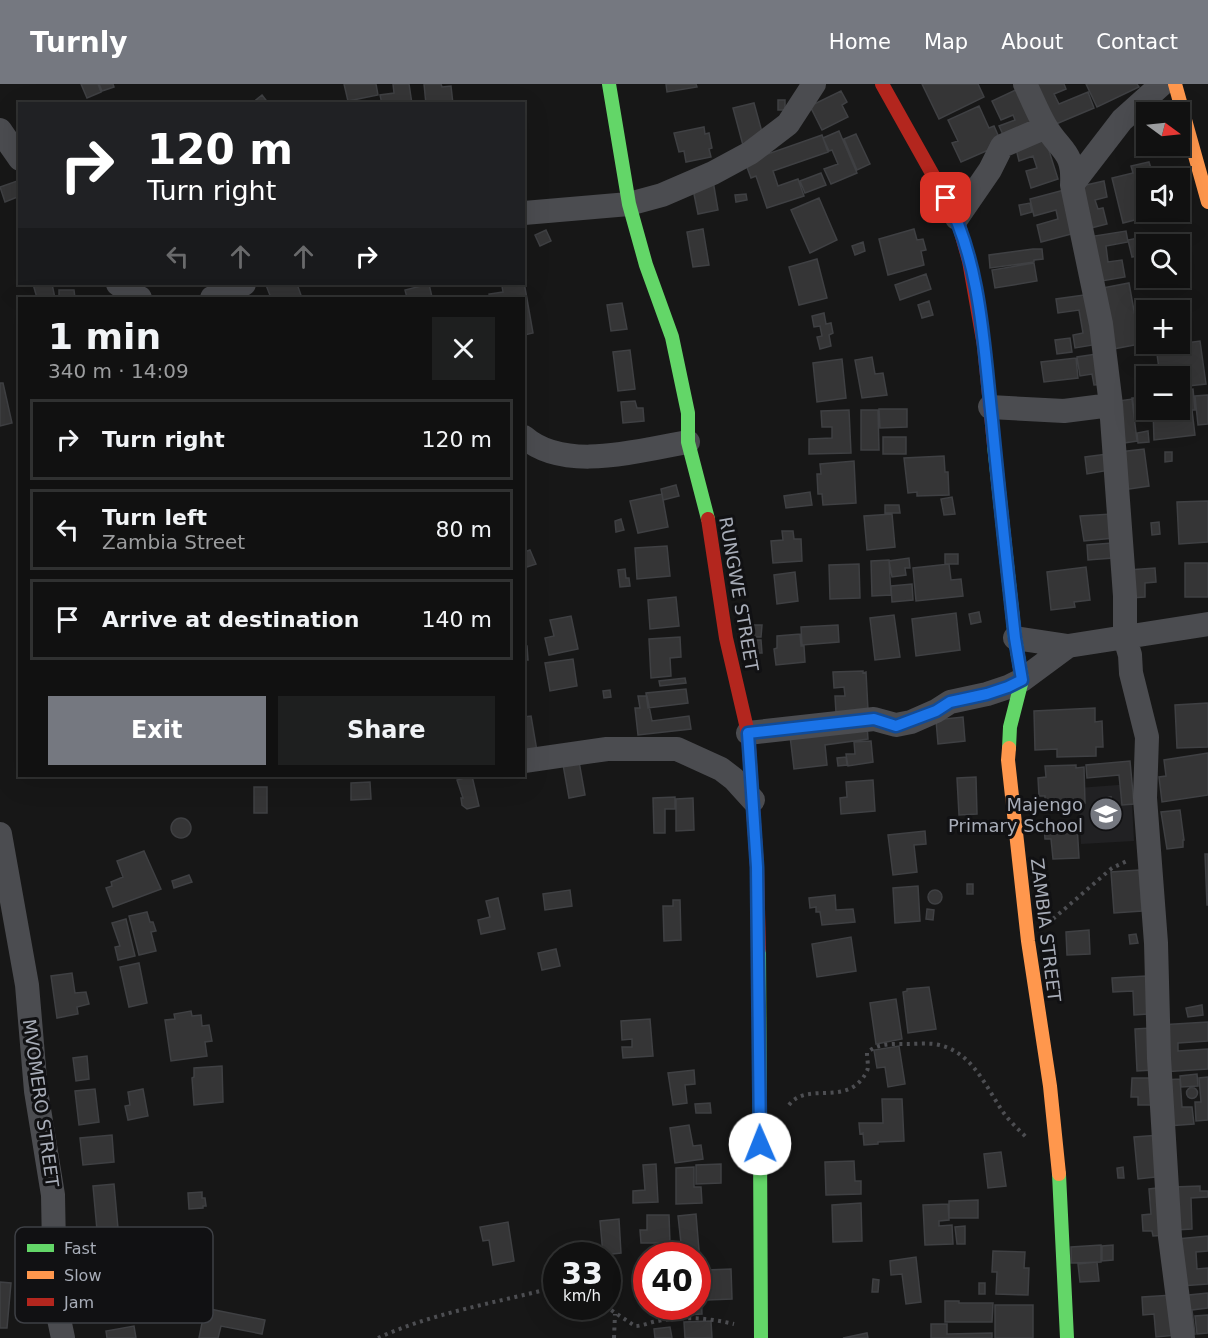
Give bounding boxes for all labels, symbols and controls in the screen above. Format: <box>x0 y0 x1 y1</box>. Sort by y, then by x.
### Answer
text: Turnly <box>30 26 128 59</box>
text: Home <box>829 30 891 54</box>
text: Map <box>924 30 968 54</box>
text: About <box>1001 30 1063 54</box>
text: Contact <box>1096 30 1178 54</box>
north arrow <box>1136 102 1190 156</box>
map controls <box>1136 102 1190 420</box>
text: 120 m <box>147 125 293 174</box>
icon: right <box>48 126 126 204</box>
button: sound <box>1136 168 1190 222</box>
pin <box>920 172 971 223</box>
text: Turn right <box>147 175 276 206</box>
icon: arrive <box>929 181 962 214</box>
button: search <box>1136 234 1190 288</box>
icon: left <box>161 240 194 273</box>
icon: ahead <box>224 240 257 273</box>
icon: ahead <box>287 240 320 273</box>
icon: right <box>350 240 383 273</box>
button: + <box>1136 300 1190 354</box>
text: 1 min <box>48 316 161 357</box>
button: close <box>432 317 495 380</box>
text: 340 m · 14:09 <box>48 359 189 383</box>
button: − <box>1136 366 1190 420</box>
icon: right <box>51 423 84 456</box>
text: Turn right <box>102 427 225 452</box>
text: 120 m <box>422 427 492 452</box>
text: Turn left <box>102 505 207 530</box>
icon: left <box>51 513 84 546</box>
street label: RUNGWE STREET <box>715 515 763 674</box>
text: 80 m <box>436 517 492 542</box>
text: Zambia Street <box>102 530 245 554</box>
icon: arrive <box>51 603 84 636</box>
text: Arrive at destination <box>102 607 359 632</box>
text: 140 m <box>422 607 492 632</box>
button: Exit <box>48 696 266 765</box>
button: Share <box>278 696 495 765</box>
place label: Majengo Primary School <box>948 794 1083 836</box>
school or university icon: Majengo Primary School <box>1088 796 1124 832</box>
street label: ZAMBIA STREET <box>1027 857 1065 1004</box>
street label: MVOMERO STREET <box>19 1018 63 1189</box>
position arrow <box>728 1112 792 1176</box>
legend <box>15 1227 213 1323</box>
text: Fast <box>64 1239 96 1258</box>
speed limit sign: 40 <box>633 1242 711 1320</box>
text: 33 <box>561 1256 603 1291</box>
text: Slow <box>64 1266 101 1285</box>
text: km/h <box>563 1287 601 1305</box>
text: Jam <box>63 1293 94 1312</box>

